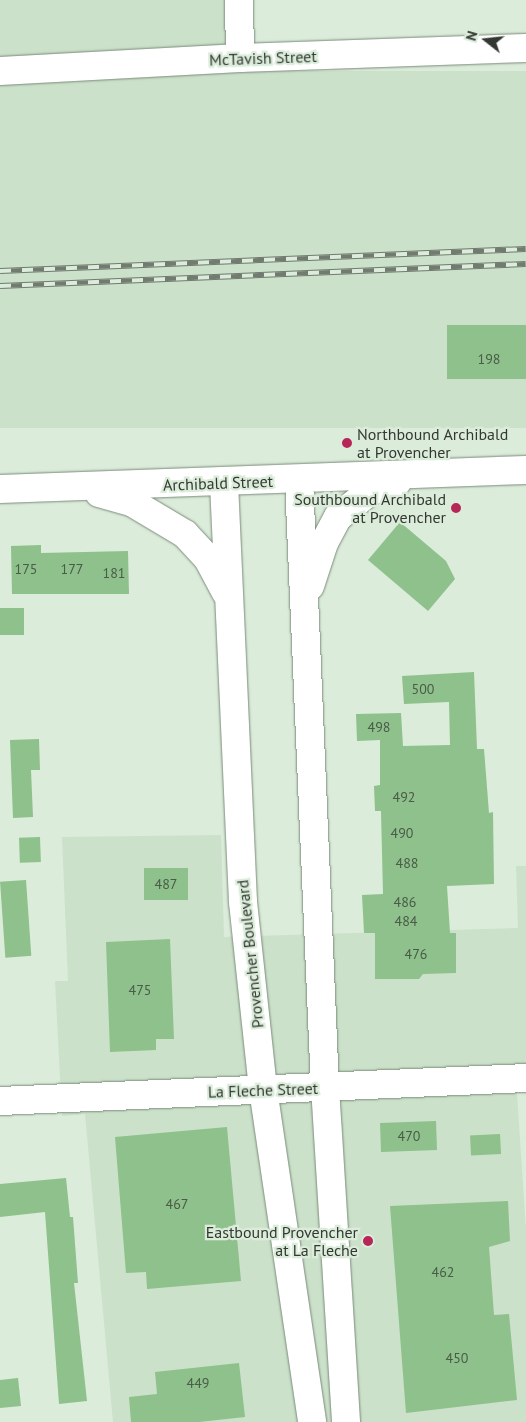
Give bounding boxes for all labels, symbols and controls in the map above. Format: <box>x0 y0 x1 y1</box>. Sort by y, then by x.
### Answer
north arrow <box>461 15 511 65</box>
text: N <box>462 29 481 43</box>
street label: McTavish Street <box>209 47 317 69</box>
house number: 198 <box>478 351 500 367</box>
place label: Northbound Archibald at Provencher <box>357 424 509 462</box>
marker: Northbound Archibald at Provencher <box>341 437 353 449</box>
street label: Archibald Street <box>163 471 273 495</box>
place label: Southbound Archibald at Provencher <box>294 489 446 527</box>
marker: Southbound Archibald at Provencher <box>450 502 462 514</box>
house number: 175 <box>15 561 37 577</box>
house number: 177 <box>61 561 83 577</box>
house number: 181 <box>103 565 125 581</box>
house number: 500 <box>412 681 434 697</box>
house number: 498 <box>368 719 390 735</box>
house number: 492 <box>393 789 415 805</box>
house number: 490 <box>391 825 413 841</box>
house number: 488 <box>396 855 418 871</box>
house number: 487 <box>155 876 177 892</box>
street label: Provencher Boulevard <box>233 879 267 1029</box>
house number: 486 <box>394 894 416 910</box>
house number: 484 <box>395 913 417 929</box>
house number: 476 <box>405 946 427 962</box>
house number: 475 <box>129 982 151 998</box>
street label: La Fleche Street <box>208 1078 318 1102</box>
house number: 470 <box>398 1128 420 1144</box>
house number: 467 <box>166 1196 188 1212</box>
place label: Eastbound Provencher at La Fleche <box>206 1222 358 1260</box>
marker: Eastbound Provencher at La Fleche <box>362 1235 374 1247</box>
house number: 462 <box>432 1264 454 1280</box>
house number: 450 <box>446 1350 468 1366</box>
house number: 449 <box>187 1375 209 1391</box>

